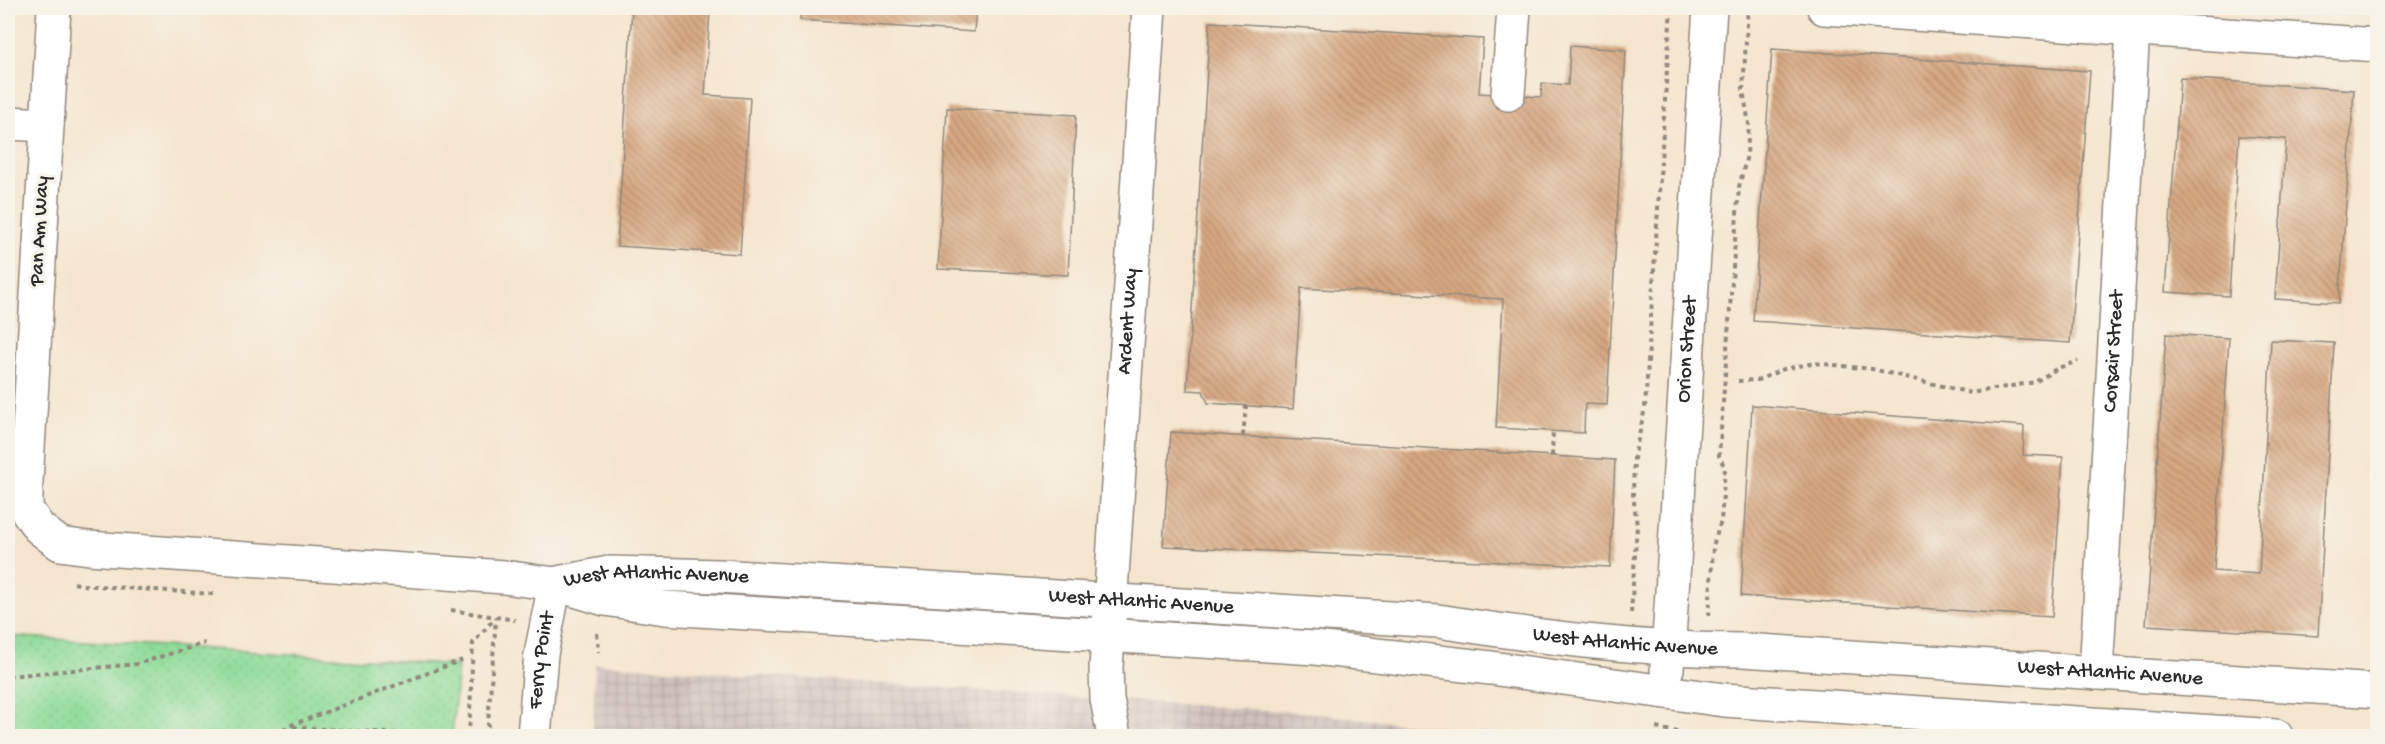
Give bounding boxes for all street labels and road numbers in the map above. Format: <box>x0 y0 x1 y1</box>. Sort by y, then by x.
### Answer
street label: Pan Am Way <box>26 175 56 288</box>
street label: Ardent Way <box>1113 268 1145 375</box>
street label: Corsair Street <box>2098 287 2131 413</box>
street label: Orion Street <box>1672 293 1704 404</box>
street label: West Atlantic Avenue <box>562 560 751 594</box>
street label: West Atlantic Avenue <box>1048 584 1236 621</box>
street label: Ferry Point <box>524 608 562 711</box>
street label: West Atlantic Avenue <box>1531 622 1719 662</box>
street label: West Atlantic Avenue <box>2017 655 2205 692</box>

